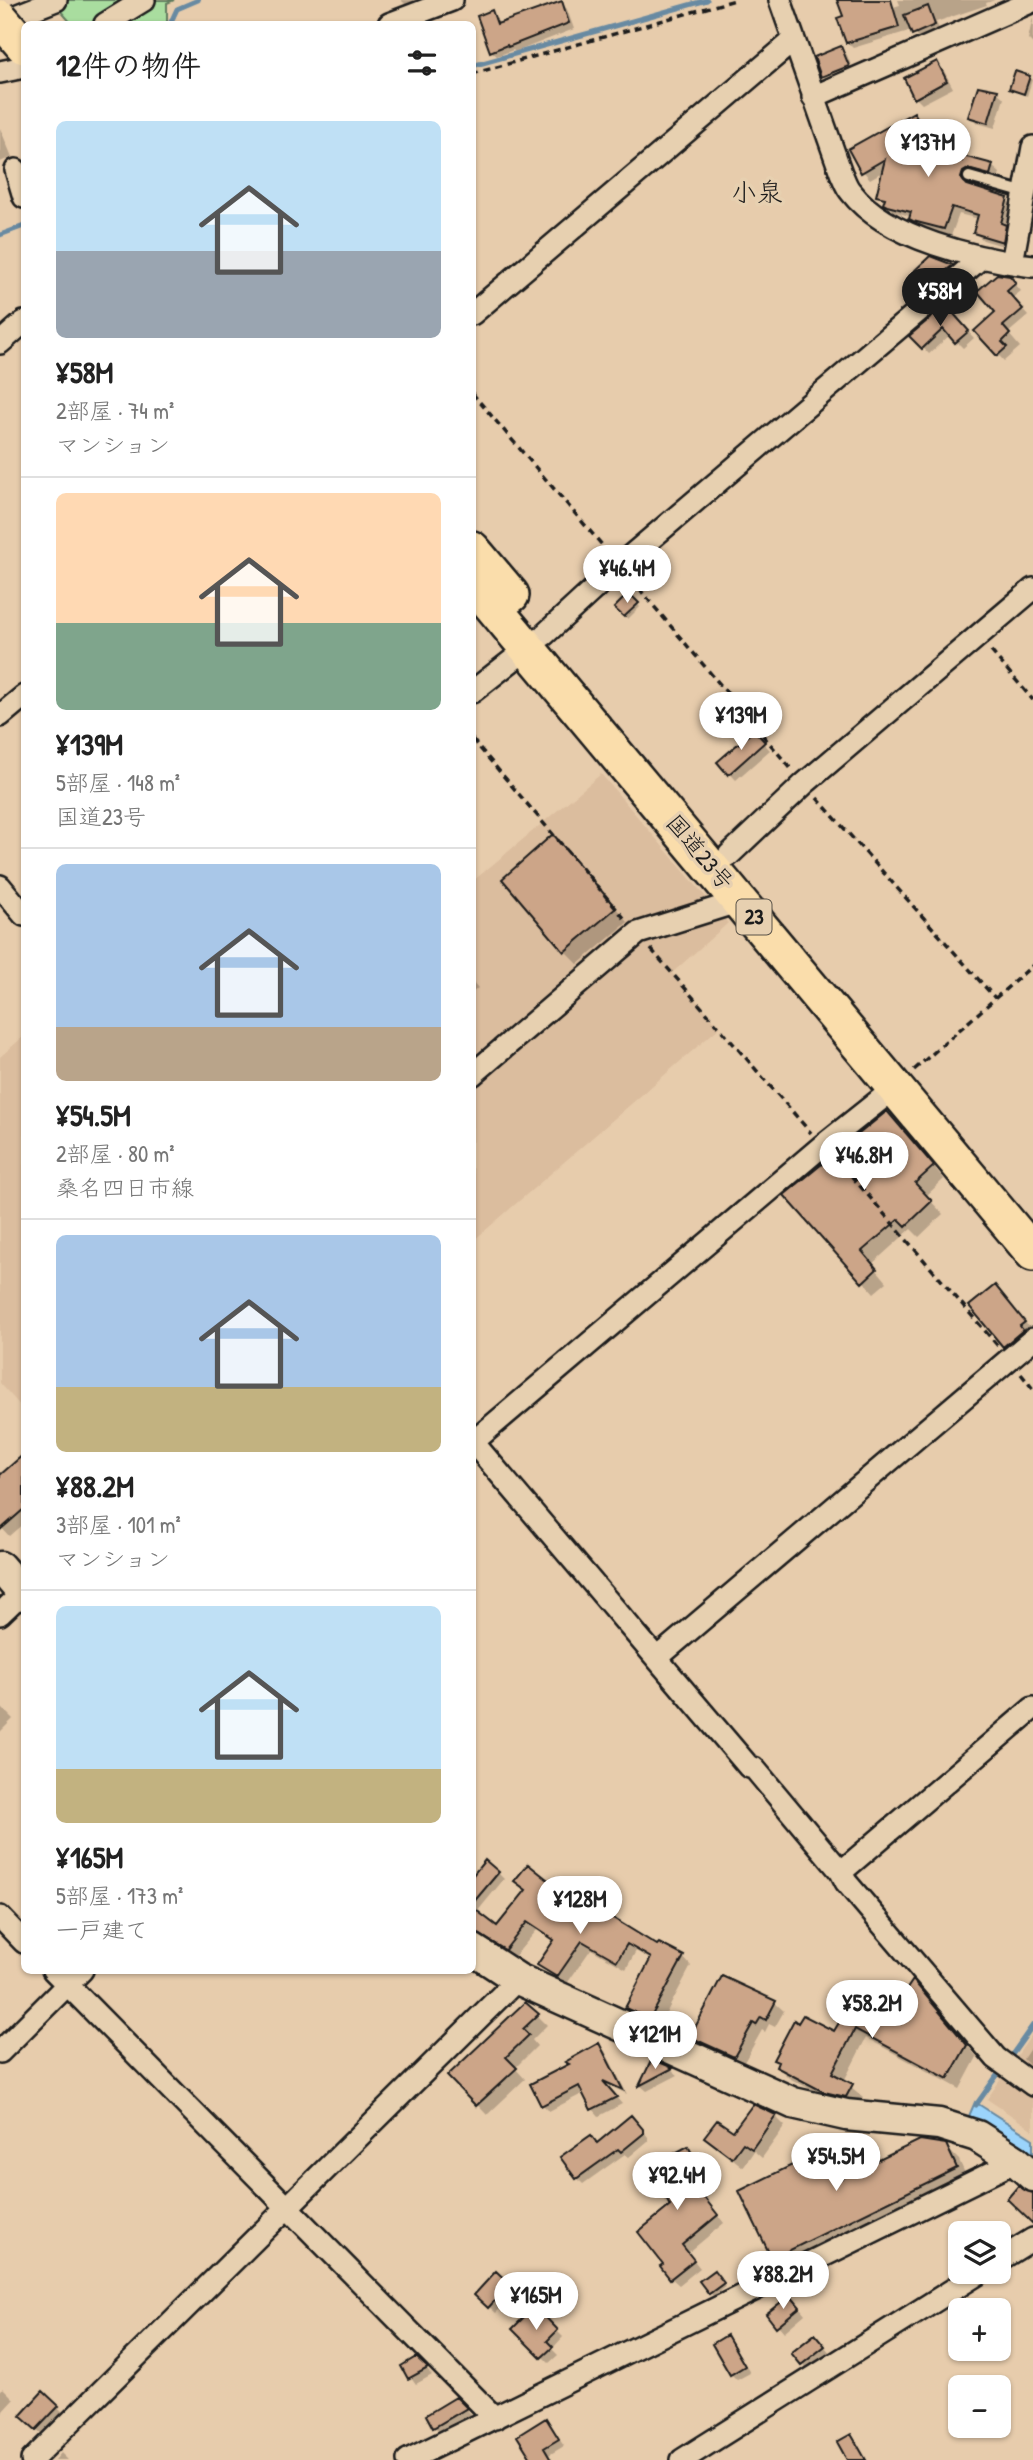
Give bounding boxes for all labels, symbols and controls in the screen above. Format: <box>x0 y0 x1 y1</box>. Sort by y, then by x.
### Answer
icon: filters <box>403 44 441 82</box>
text: 12件の物件 <box>56 45 201 85</box>
pin: ¥137M <box>879 120 977 179</box>
text: ¥137M <box>901 126 955 157</box>
icon: home <box>186 167 312 293</box>
district label: 小泉 <box>731 174 783 209</box>
pin: ¥58M <box>899 268 981 328</box>
text: ¥58M <box>918 275 962 306</box>
text: ¥58M <box>56 352 113 392</box>
text: 2部屋 · 74 m² <box>56 395 174 426</box>
text: マンション <box>56 429 170 460</box>
icon: home <box>186 539 312 665</box>
pin: ¥46.4M <box>570 546 684 605</box>
text: ¥46.4M <box>599 552 655 583</box>
pin: ¥139M <box>692 692 790 752</box>
text: ¥139M <box>715 699 767 730</box>
text: ¥139M <box>56 724 123 764</box>
text: 5部屋 · 148 m² <box>56 767 180 798</box>
text: 国道23号 <box>56 801 146 832</box>
street label: 国道23号 <box>660 807 741 896</box>
road number: 23 <box>736 900 772 934</box>
icon: home <box>186 910 312 1036</box>
text: ¥54.5M <box>56 1095 131 1135</box>
pin: ¥46.8M <box>807 1132 921 1192</box>
text: 2部屋 · 80 m² <box>56 1138 174 1169</box>
text: ¥46.8M <box>835 1139 893 1170</box>
text: 桑名四日市線 <box>56 1172 194 1203</box>
icon: home <box>186 1281 312 1407</box>
text: ¥88.2M <box>56 1466 134 1506</box>
text: 3部屋 · 101 m² <box>56 1509 181 1540</box>
text: マンション <box>56 1543 170 1574</box>
icon: home <box>186 1652 312 1778</box>
text: ¥165M <box>56 1837 123 1877</box>
pin: ¥128M <box>531 1876 629 1936</box>
text: 5部屋 · 173 m² <box>56 1880 183 1911</box>
text: ¥128M <box>553 1883 607 1914</box>
text: 一戸建て <box>56 1914 148 1945</box>
pin: ¥58.2M <box>815 1980 929 2040</box>
text: ¥58.2M <box>842 1987 902 2018</box>
pin: ¥121M <box>606 2011 704 2071</box>
text: ¥121M <box>629 2018 681 2049</box>
pin: ¥54.5M <box>779 2134 893 2193</box>
text: ¥54.5M <box>807 2140 865 2171</box>
pin: ¥92.4M <box>620 2152 734 2212</box>
text: ¥92.4M <box>648 2159 706 2190</box>
map controls <box>948 2221 1011 2438</box>
button: layers <box>948 2221 1011 2284</box>
pin: ¥88.2M <box>726 2252 840 2311</box>
text: ¥88.2M <box>753 2258 813 2289</box>
pin: ¥165M <box>487 2272 585 2332</box>
text: ¥165M <box>510 2279 562 2310</box>
button: + <box>948 2298 1011 2361</box>
button: − <box>948 2375 1011 2438</box>

